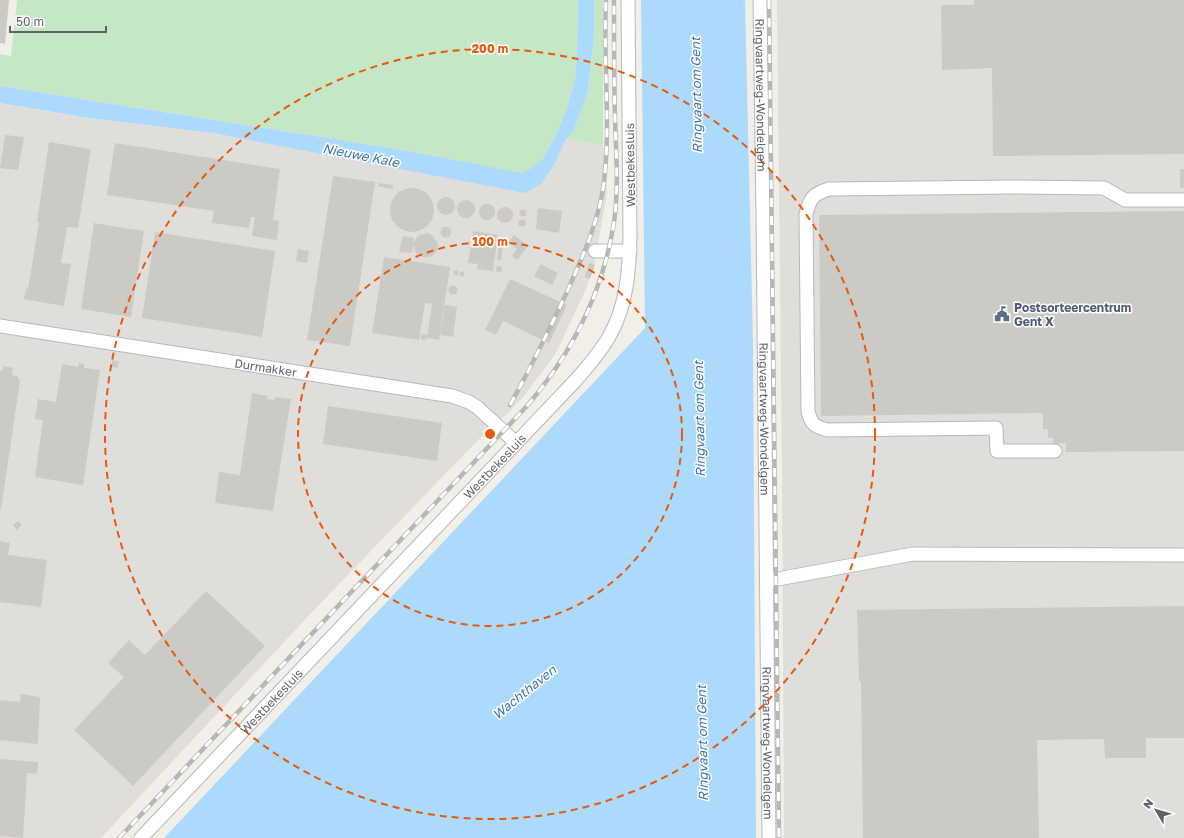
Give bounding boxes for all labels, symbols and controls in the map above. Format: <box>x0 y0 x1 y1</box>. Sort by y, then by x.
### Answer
scale bar <box>10 8 106 34</box>
text: 50 m <box>16 14 44 29</box>
street label: Ringvaartweg-Wondelgem <box>753 18 770 172</box>
water label: Ringvaart om Gent <box>687 35 705 153</box>
text: 200 m <box>472 41 508 56</box>
street label: Westbekesluis <box>622 123 638 207</box>
water label: Nieuwe Kale <box>321 140 402 171</box>
text: 100 m <box>472 234 508 249</box>
place label: Postsorteercentrum Gent X <box>1014 300 1131 329</box>
public building icon: Postsorteercentrum Gent X <box>993 305 1011 323</box>
street label: Ringvaartweg-Wondelgem <box>757 342 773 496</box>
street label: Durmakker <box>234 355 298 379</box>
water label: Ringvaart om Gent <box>690 359 708 477</box>
centre of rings <box>483 427 497 441</box>
street label: Westbekesluis <box>460 430 529 502</box>
water label: Wachthaven <box>489 661 560 722</box>
street label: Westbekesluis <box>237 665 306 737</box>
street label: Ringvaartweg-Wondelgem <box>760 666 776 820</box>
water label: Ringvaart om Gent <box>693 683 711 801</box>
north arrow <box>1136 790 1176 830</box>
text: N <box>1140 796 1155 811</box>

